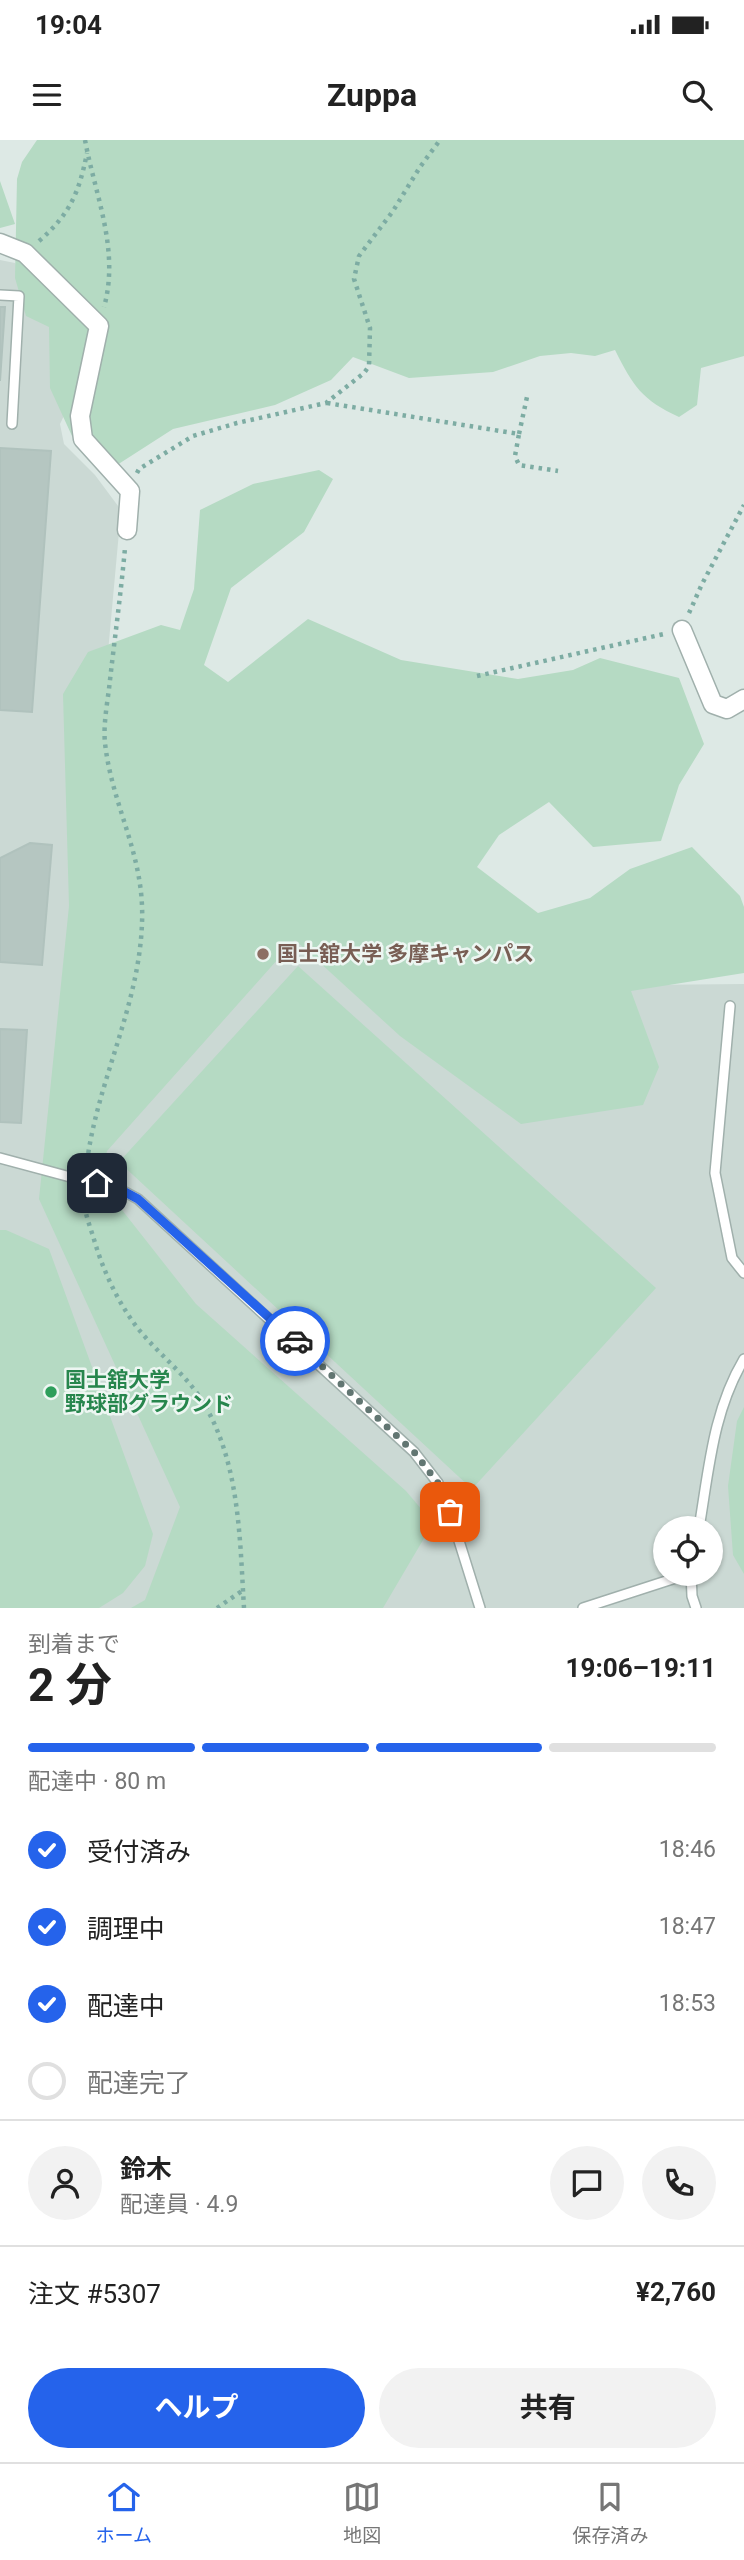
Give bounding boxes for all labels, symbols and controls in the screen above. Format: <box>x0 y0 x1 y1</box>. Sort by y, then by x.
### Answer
text: 19:04 <box>35 10 102 40</box>
icon: menu <box>28 76 66 114</box>
text: Zuppa <box>327 76 417 114</box>
icon: search <box>678 76 716 114</box>
place label: 国士舘大学 多摩キャンパス <box>277 942 534 966</box>
marker: 国士舘大学 多摩キャンパス <box>255 946 271 962</box>
pin <box>67 1153 127 1213</box>
icon: home <box>78 1164 116 1202</box>
courier <box>260 1306 330 1376</box>
icon: car <box>276 1322 314 1360</box>
place label: 国士舘大学 野球部グラウンド <box>65 1368 233 1416</box>
marker: 国士舘大学 野球部グラウンド <box>43 1384 59 1400</box>
pin <box>420 1482 480 1542</box>
icon: bag <box>431 1493 469 1531</box>
map controls <box>653 1516 723 1586</box>
button: locate <box>653 1516 723 1586</box>
text: 到着まで <box>28 1631 120 1658</box>
text: 19:06–19:11 <box>566 1653 716 1683</box>
text: 2 分 <box>28 1658 112 1712</box>
text: 配達中 · 80 m <box>28 1768 166 1795</box>
icon: check <box>28 1831 66 1869</box>
text: 18:46 <box>659 1836 716 1863</box>
text: 受付済み <box>87 1837 191 1867</box>
icon: check <box>28 1908 66 1946</box>
text: 18:47 <box>659 1913 716 1940</box>
text: 調理中 <box>87 1914 165 1944</box>
icon: check <box>28 1985 66 2023</box>
text: 18:53 <box>659 1990 716 2017</box>
text: 配達中 <box>87 1991 165 2021</box>
text: 配達完了 <box>87 2068 191 2098</box>
button: person <box>28 2146 102 2220</box>
button: chat <box>550 2146 624 2220</box>
button: phone <box>642 2146 716 2220</box>
text: 鈴木 <box>120 2154 172 2184</box>
text: 配達員 · 4.9 <box>120 2191 238 2218</box>
text: ¥2,760 <box>636 2277 716 2307</box>
text: 注文 #5307 <box>28 2279 161 2309</box>
button: ヘルプ <box>28 2368 365 2448</box>
button: 共有 <box>379 2368 716 2448</box>
tab: ホーム <box>96 2478 152 2547</box>
tab: 地図 <box>343 2478 381 2547</box>
tab: 保存済み <box>572 2478 648 2547</box>

